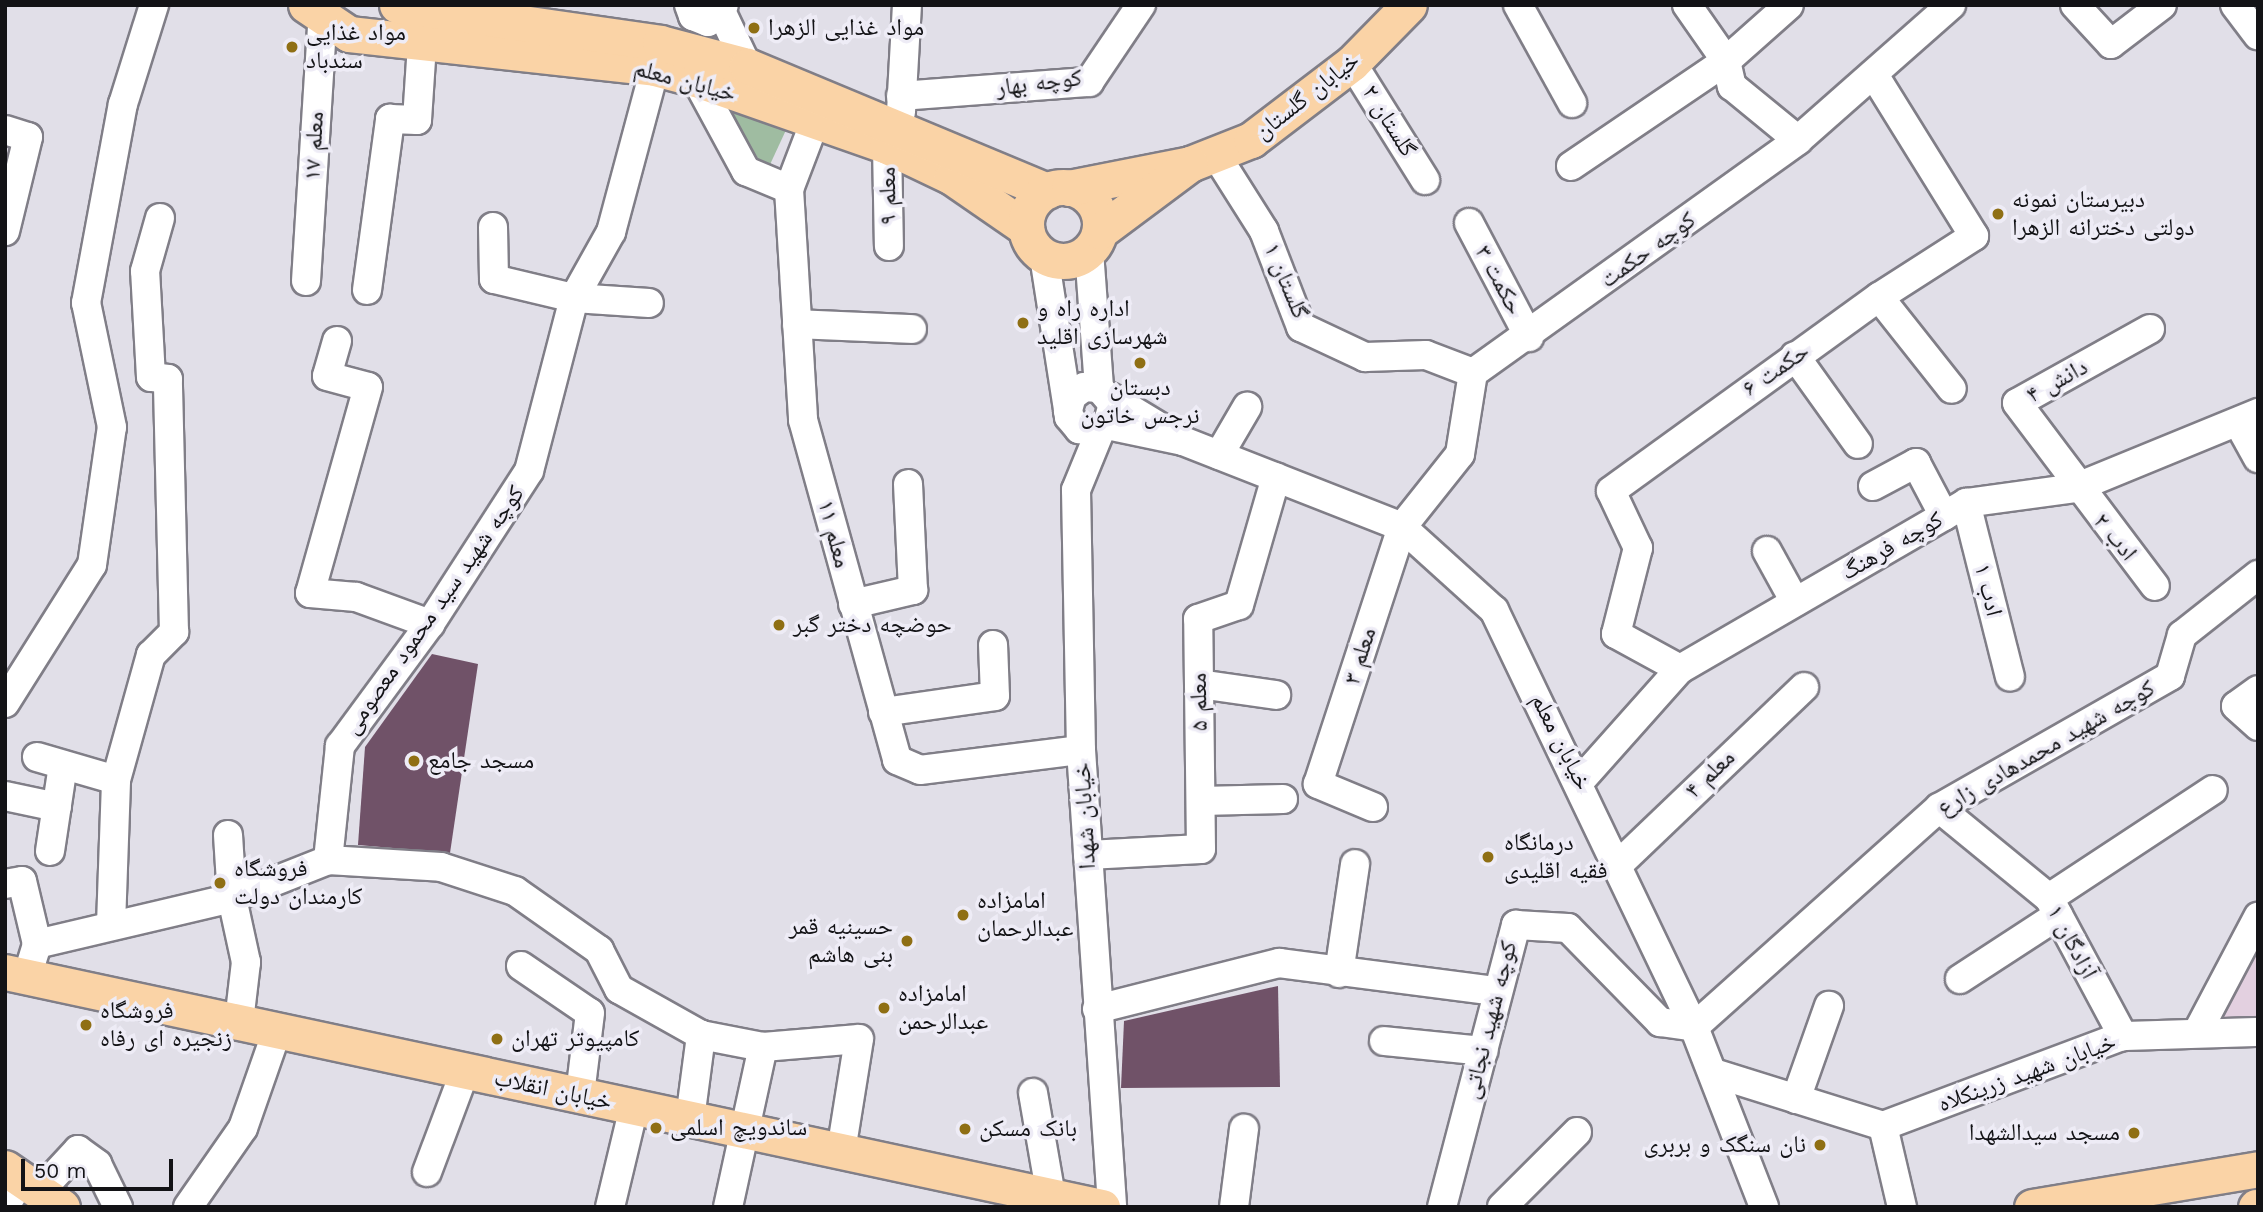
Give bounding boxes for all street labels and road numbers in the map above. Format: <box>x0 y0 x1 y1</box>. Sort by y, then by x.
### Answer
street label: خیابان گلستان <box>1249 46 1365 146</box>
street label: خیابان معلم <box>631 54 739 108</box>
street label: کوچه بهار <box>994 63 1084 103</box>
street label: گلستان ۲ <box>1356 80 1422 162</box>
street label: معلم ۱۷ <box>298 111 330 181</box>
street label: معلم ۹ <box>873 167 903 225</box>
street label: کوچه حکمت <box>1595 206 1701 294</box>
street label: گلستان ۱ <box>1257 239 1315 323</box>
street label: حکمت ۳ <box>1469 240 1529 320</box>
street label: حکمت ۶ <box>1737 337 1815 403</box>
street label: دانش ۴ <box>2021 352 2093 410</box>
street label: کوچه شهید سید محمود معصومی <box>337 480 531 740</box>
street label: معلم ۱۱ <box>811 497 857 571</box>
street label: کوچه فرهنگ <box>1836 505 1948 587</box>
street label: ادب ۲ <box>2087 507 2143 567</box>
street label: ادب ۱ <box>1968 561 2008 619</box>
street label: معلم ۳ <box>1337 624 1383 688</box>
street label: معلم ۵ <box>1184 673 1214 731</box>
street label: کوچه شهید محمدهادی زارع <box>1932 674 2160 822</box>
street label: خیابان معلم <box>1524 689 1598 795</box>
street label: معلم ۴ <box>1679 743 1741 805</box>
street label: خیابان شهدا <box>1068 762 1102 870</box>
street label: آزادگان ۱ <box>2041 900 2103 984</box>
street label: کوچه شهید نجاتی <box>1456 938 1524 1102</box>
street label: خیابان شهید زرینکلاه <box>1934 1027 2120 1119</box>
street label: خیابان انقلاب <box>491 1063 615 1117</box>

